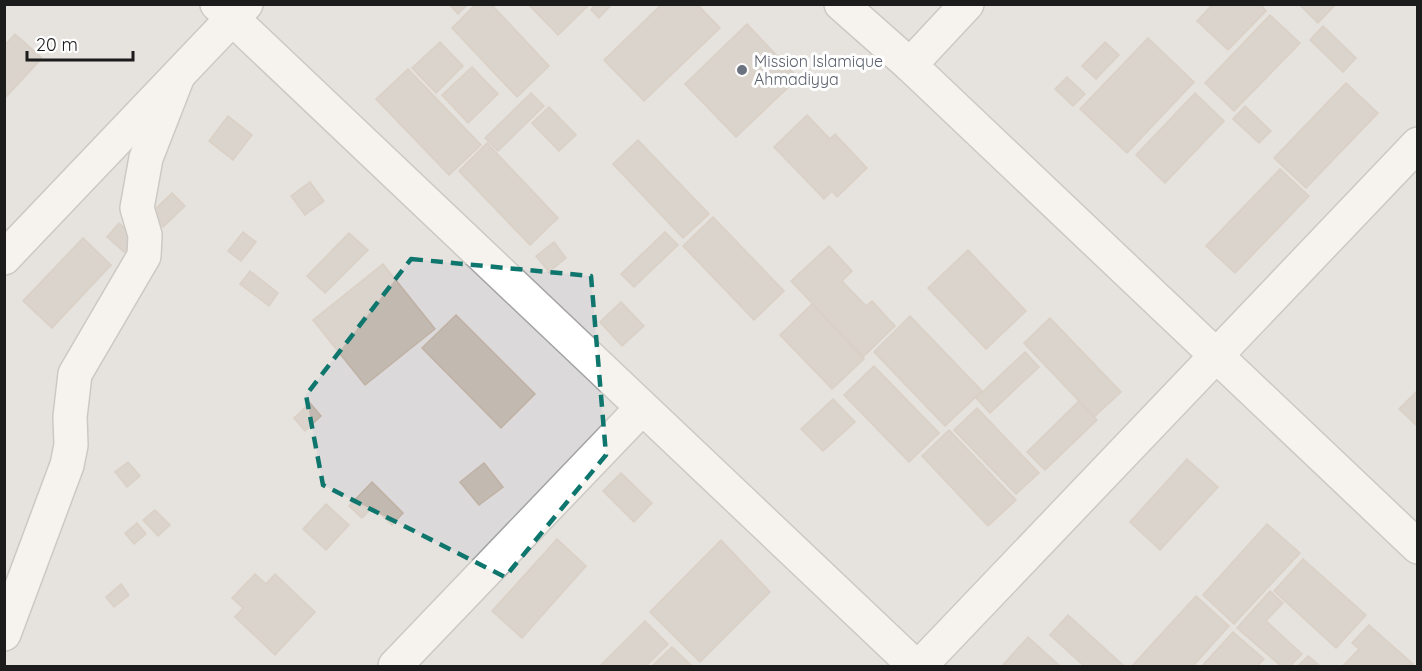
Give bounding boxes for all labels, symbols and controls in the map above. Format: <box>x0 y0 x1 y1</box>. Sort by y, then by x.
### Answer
scale bar <box>27 24 134 62</box>
text: 20 m <box>36 33 78 56</box>
place label: Mission Islamique Ahmadiyya <box>754 51 883 89</box>
marker: Mission Islamique Ahmadiyya <box>735 63 749 77</box>

